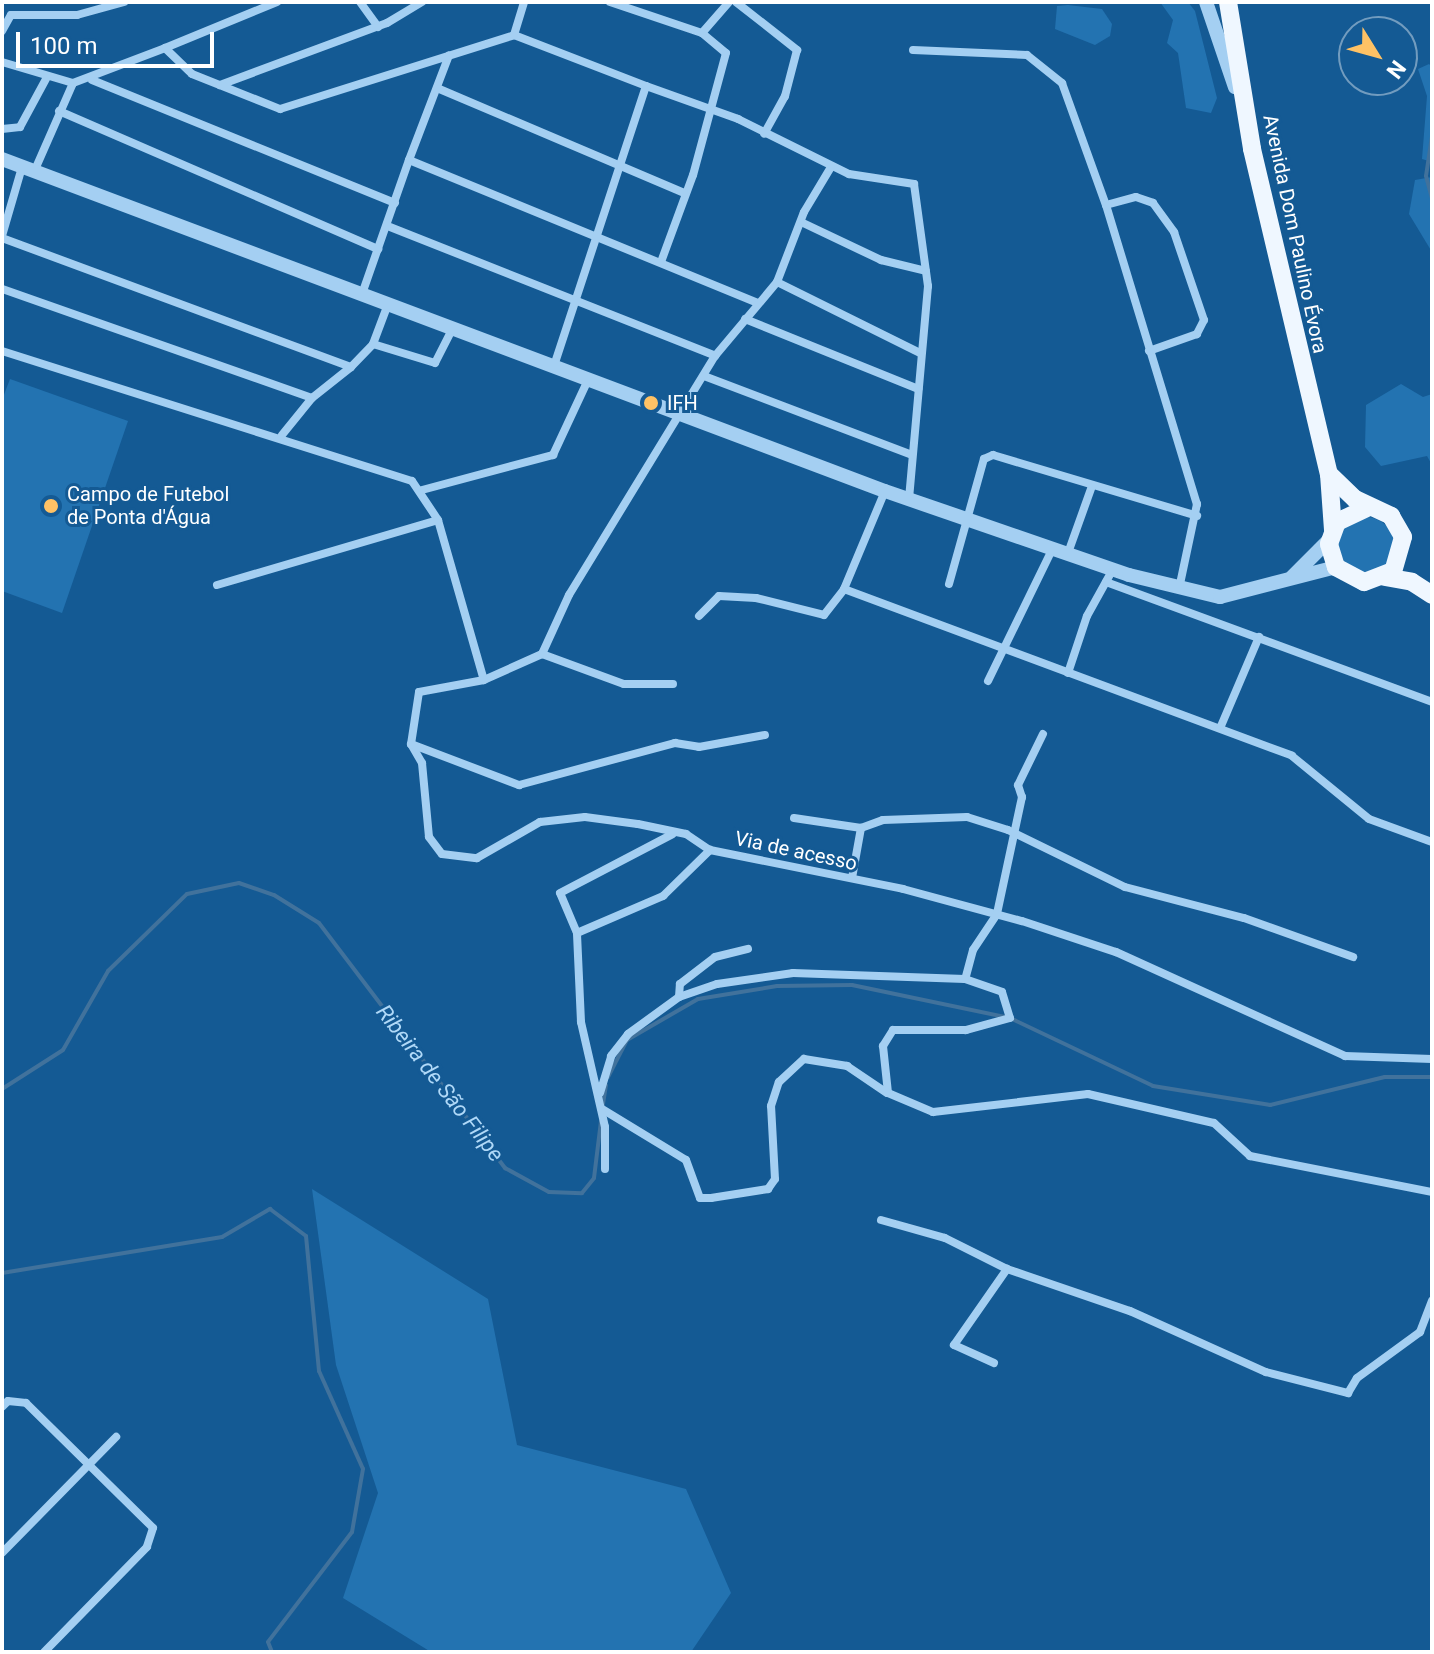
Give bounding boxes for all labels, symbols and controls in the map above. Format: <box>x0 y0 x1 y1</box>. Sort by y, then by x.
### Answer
scale bar <box>20 16 218 66</box>
north arrow <box>1338 16 1418 96</box>
text: 100 m <box>30 32 97 60</box>
text: N <box>1381 56 1411 83</box>
street label: Avenida Dom Paulino Évora <box>1258 112 1332 356</box>
place label: IFH <box>667 391 698 415</box>
marker: IFH <box>642 394 660 412</box>
place label: Campo de Futebol de Ponta d'Água <box>67 482 229 529</box>
marker: Campo de Futebol de Ponta d'Água <box>42 497 60 515</box>
street label: Via de acesso <box>733 826 859 876</box>
water label: Ribeira de São Filipe <box>371 999 509 1167</box>

